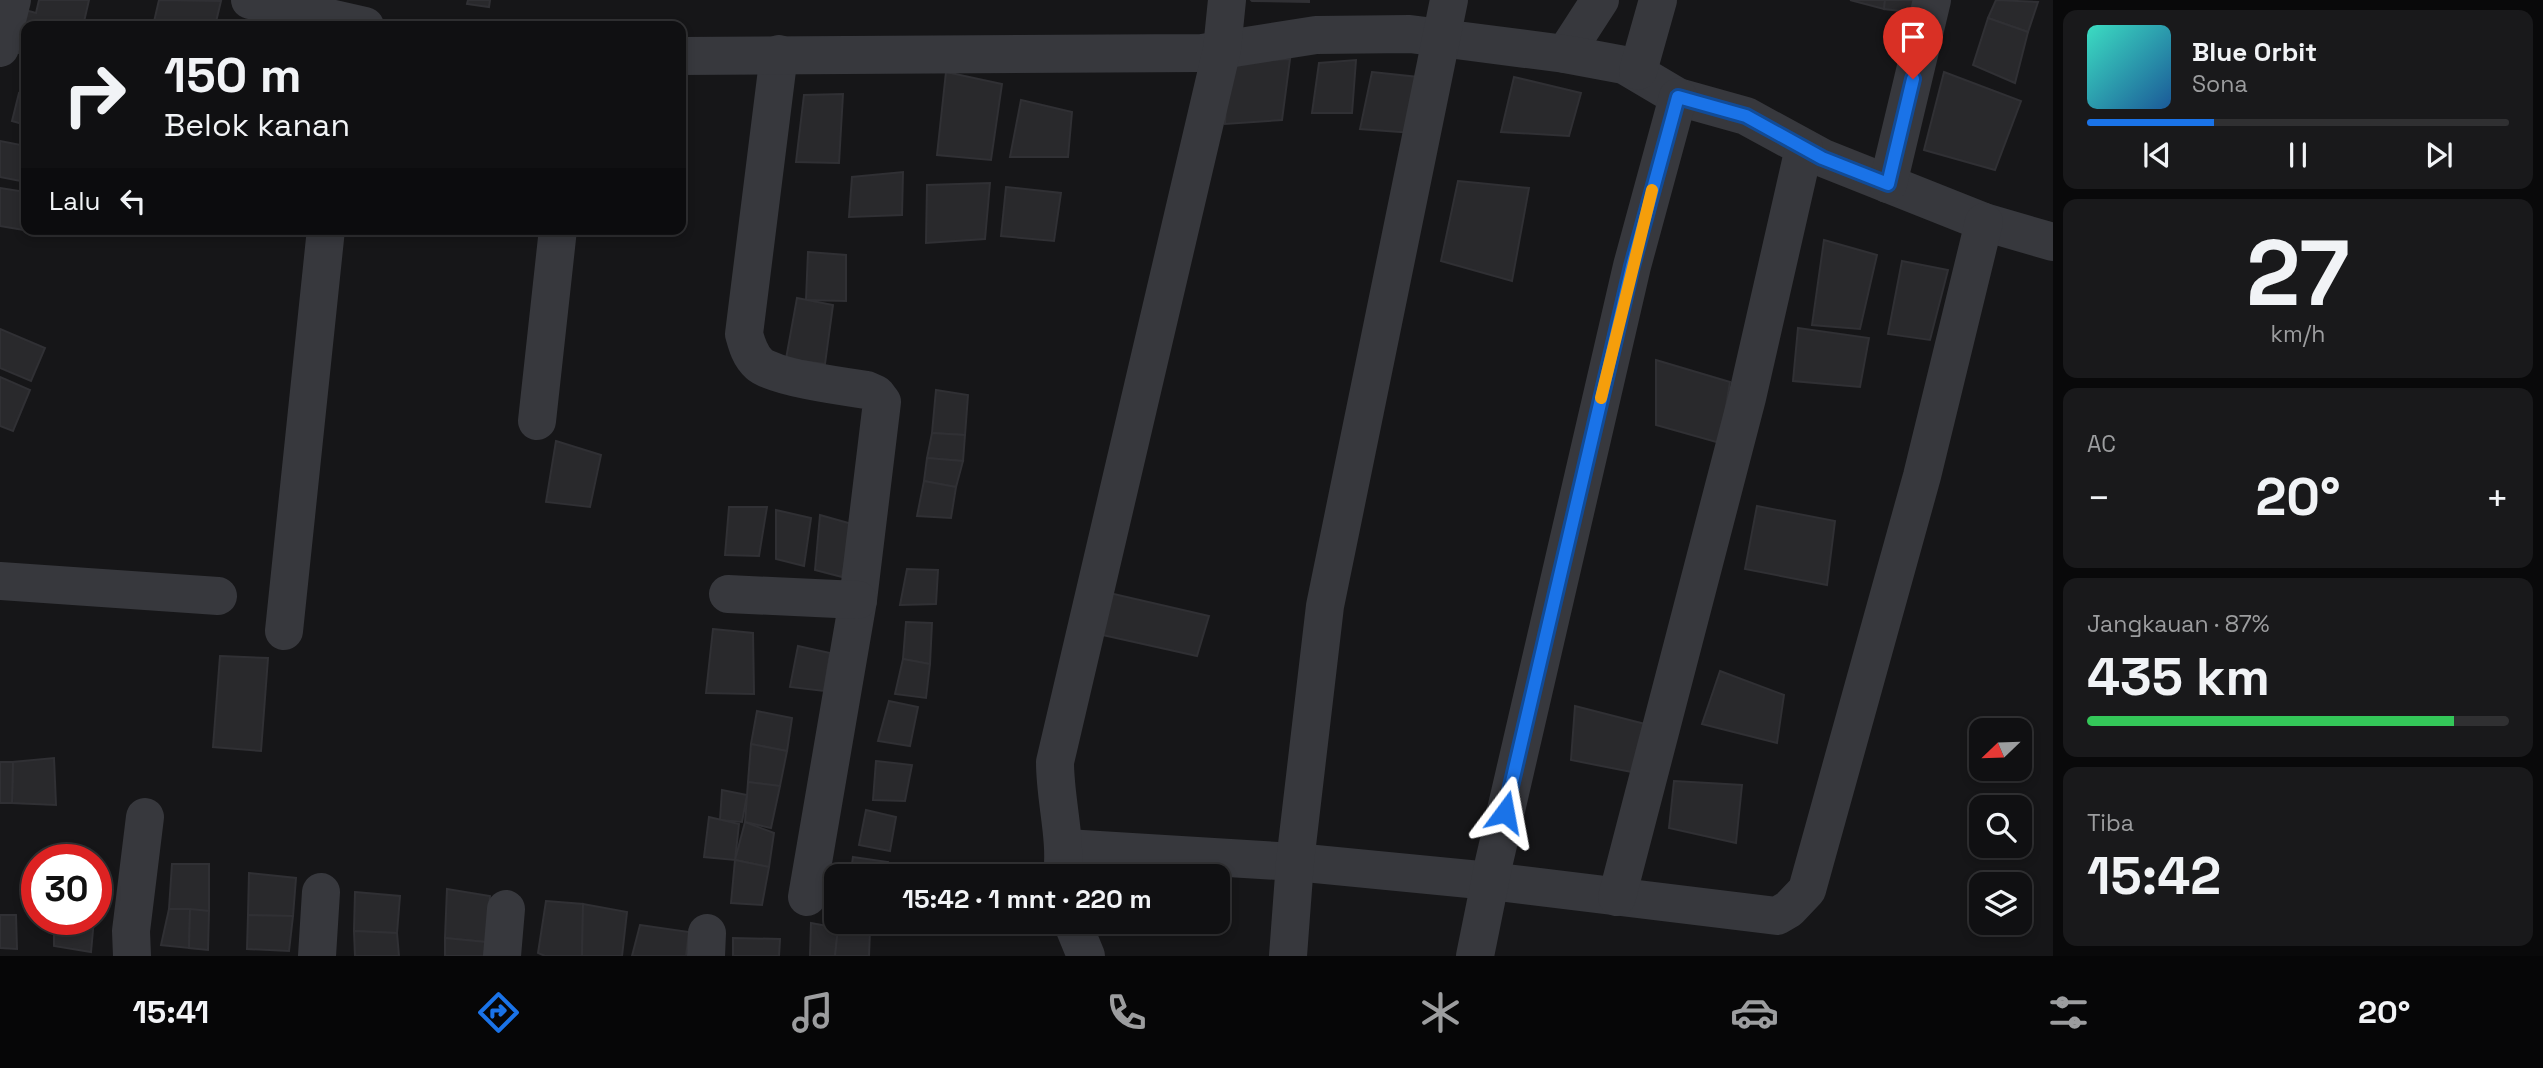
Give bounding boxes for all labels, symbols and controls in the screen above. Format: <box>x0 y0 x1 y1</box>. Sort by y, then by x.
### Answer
pin <box>1883 7 1943 79</box>
icon: arrive <box>1894 18 1932 56</box>
text: Blue Orbit <box>2192 35 2317 69</box>
text: 150 m <box>164 44 302 106</box>
icon: right <box>49 49 140 140</box>
text: Sona <box>2192 69 2248 99</box>
text: Belok kanan <box>164 105 350 145</box>
icon: previous <box>2138 136 2176 174</box>
icon: pause <box>2279 136 2317 174</box>
icon: next <box>2420 136 2458 174</box>
icon: left <box>114 182 152 220</box>
text: Lalu <box>49 184 100 218</box>
text: 27 <box>2246 215 2350 332</box>
text: km/h <box>2271 319 2325 349</box>
text: AC <box>2087 429 2116 459</box>
text: 20° <box>2255 464 2341 530</box>
text: − <box>2087 474 2111 522</box>
text: + <box>2485 474 2509 522</box>
text: Jangkauan · 87% <box>2087 609 2270 639</box>
text: 435 km <box>2087 644 2270 710</box>
north arrow <box>1969 718 2032 780</box>
map controls <box>1969 718 2032 935</box>
position arrow <box>1468 775 1542 849</box>
button: search <box>1969 795 2032 858</box>
text: Tiba <box>2087 808 2134 838</box>
text: 15:42 <box>2087 843 2221 909</box>
speed limit sign: 30 <box>21 844 112 935</box>
button: layers <box>1969 872 2032 935</box>
text: 15:42 · 1 mnt · 220 m <box>902 882 1152 916</box>
icon: directions <box>474 988 523 1037</box>
icon: music <box>788 988 837 1037</box>
icon: phone <box>1102 988 1151 1037</box>
icon: climate <box>1416 988 1465 1037</box>
icon: car <box>1730 988 1779 1037</box>
icon: filters <box>2044 988 2093 1037</box>
text: 15:41 <box>132 992 209 1032</box>
text: 20° <box>2358 992 2410 1032</box>

